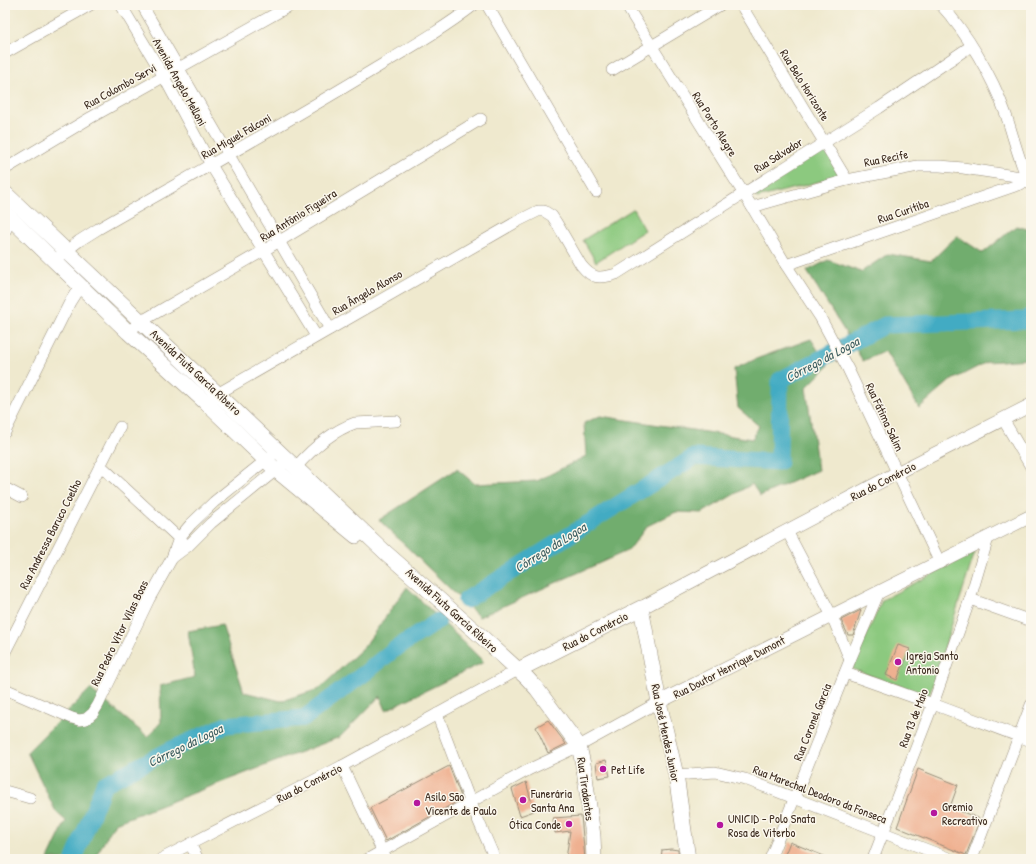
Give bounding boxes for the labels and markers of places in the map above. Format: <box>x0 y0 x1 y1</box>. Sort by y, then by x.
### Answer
place label: Igreja Santo Antonio <box>906 647 959 678</box>
marker: Igreja Santo Antonio <box>893 657 903 667</box>
place label: Pet Life <box>611 761 645 778</box>
marker: Pet Life <box>598 764 608 774</box>
place label: Funerária Santa Ana <box>530 785 575 816</box>
place label: Asilo São Vicente de Paulo <box>425 788 497 819</box>
marker: Funerária Santa Ana <box>518 795 528 805</box>
marker: Asilo São Vicente de Paulo <box>412 798 422 808</box>
place label: Gremio Recreativo <box>942 798 988 829</box>
marker: Gremio Recreativo <box>929 808 939 818</box>
place label: UNICID - Polo Snata Rosa de Viterbo <box>728 810 815 841</box>
place label: Ótica Conde <box>509 816 561 833</box>
marker: Ótica Conde <box>564 819 574 829</box>
marker: UNICID - Polo Snata Rosa de Viterbo <box>715 820 725 830</box>

